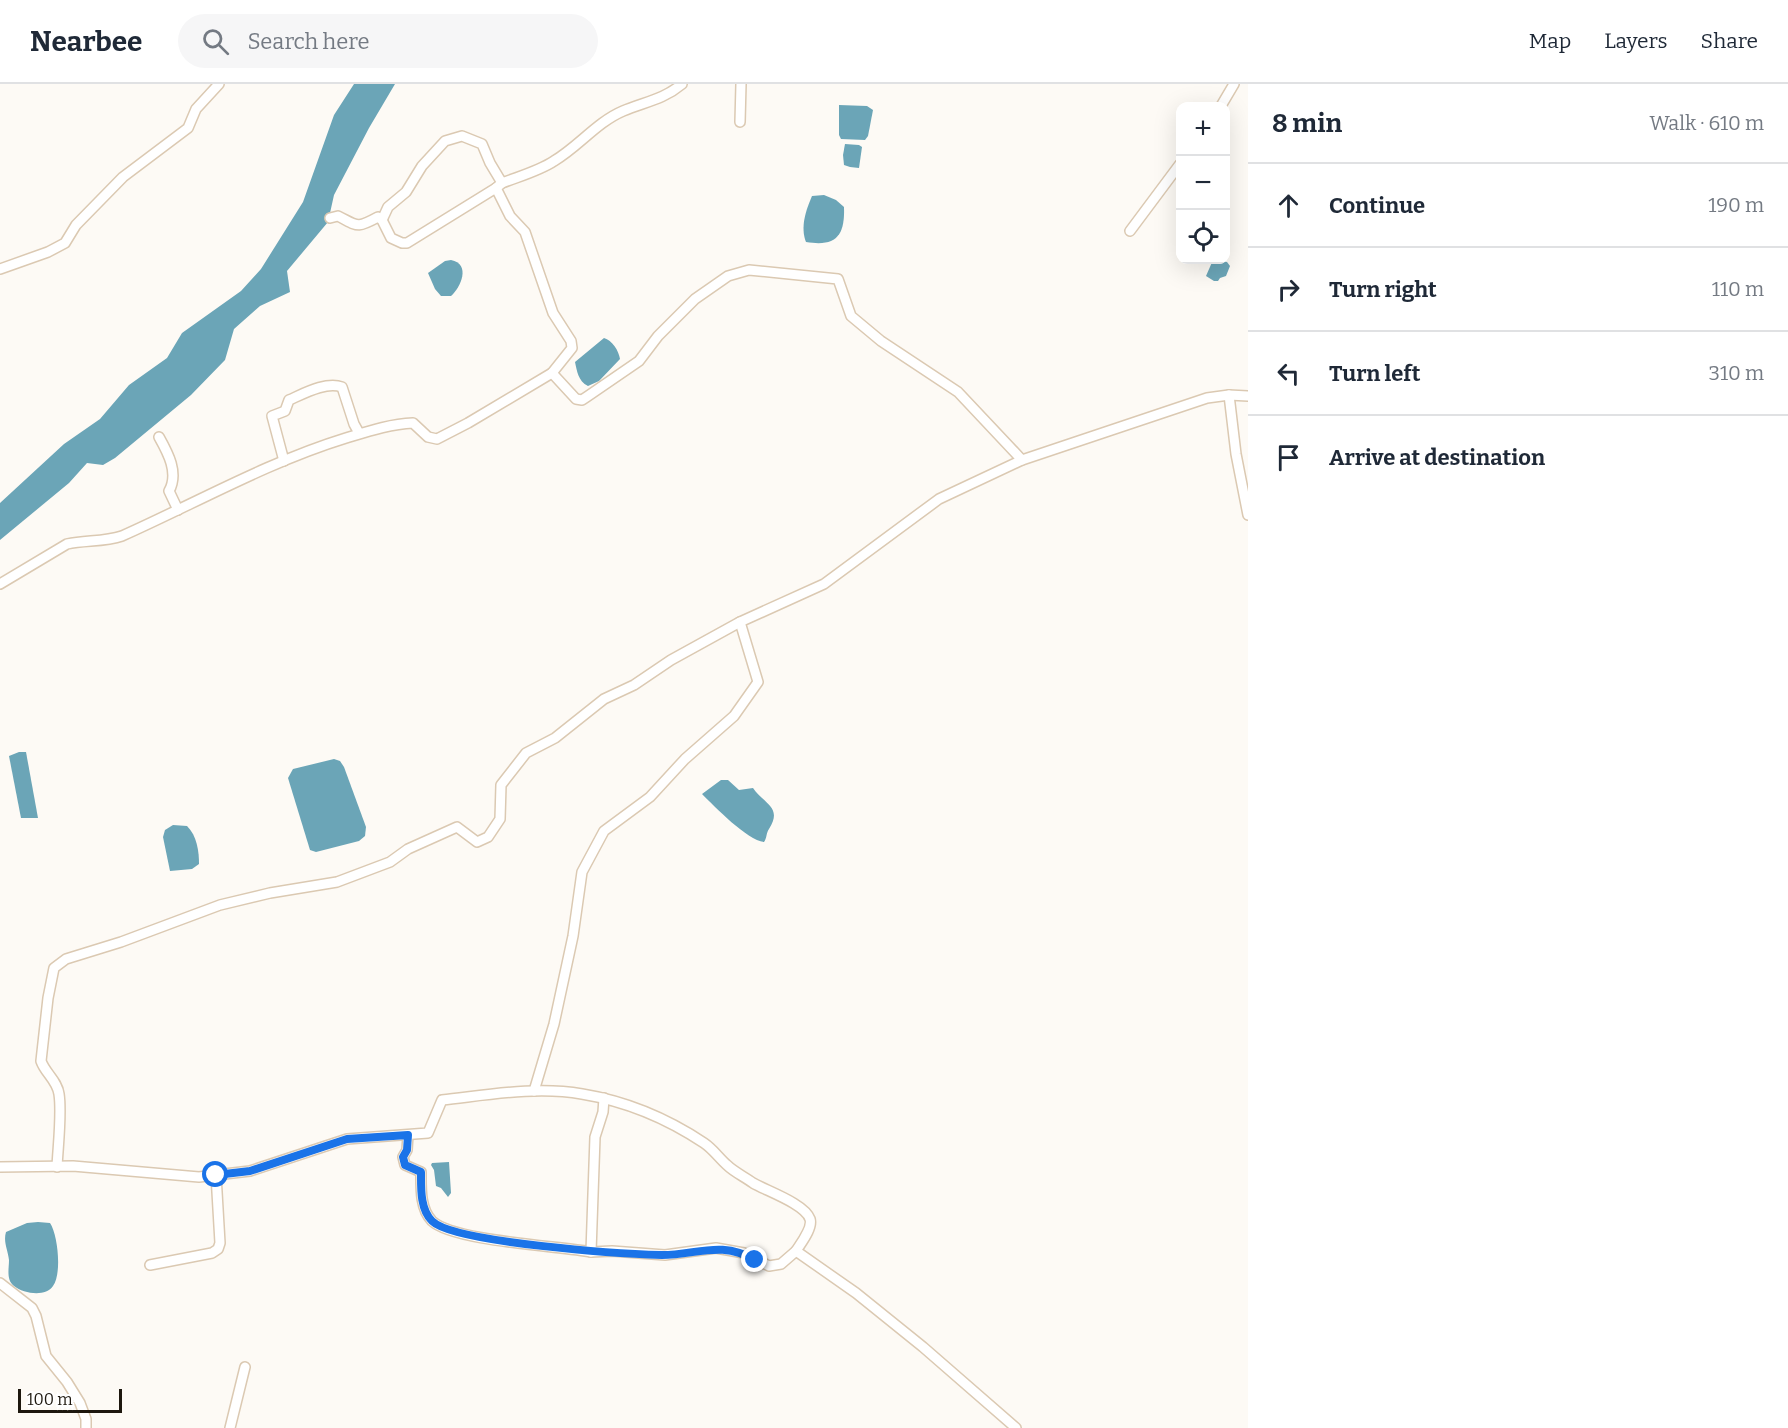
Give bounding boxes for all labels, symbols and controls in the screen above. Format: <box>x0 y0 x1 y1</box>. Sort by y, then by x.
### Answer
search box <box>178 14 598 68</box>
text: Nearbee <box>30 25 142 58</box>
icon: search <box>199 25 232 58</box>
text: Search here <box>247 28 370 55</box>
text: Map <box>1529 28 1571 54</box>
text: Layers <box>1604 28 1668 54</box>
text: Share <box>1701 28 1758 54</box>
map controls <box>1176 102 1230 264</box>
button: + <box>1176 102 1230 156</box>
text: 8 min <box>1272 108 1342 139</box>
text: Walk · 610 m <box>1649 111 1764 135</box>
button: − <box>1176 156 1230 210</box>
icon: ahead <box>1272 189 1305 222</box>
text: Continue <box>1329 192 1425 219</box>
text: 190 m <box>1708 193 1764 217</box>
button: locate <box>1176 210 1230 264</box>
icon: right <box>1272 273 1305 306</box>
text: Turn right <box>1329 276 1437 303</box>
text: 110 m <box>1712 277 1764 301</box>
icon: left <box>1272 357 1305 390</box>
text: Turn left <box>1329 360 1421 387</box>
text: 310 m <box>1709 361 1764 385</box>
icon: arrive <box>1272 441 1305 474</box>
text: Arrive at destination <box>1329 444 1545 471</box>
route start <box>202 1161 228 1187</box>
route end <box>741 1246 767 1272</box>
scale bar <box>18 1386 122 1414</box>
text: 100 m <box>27 1390 72 1409</box>

